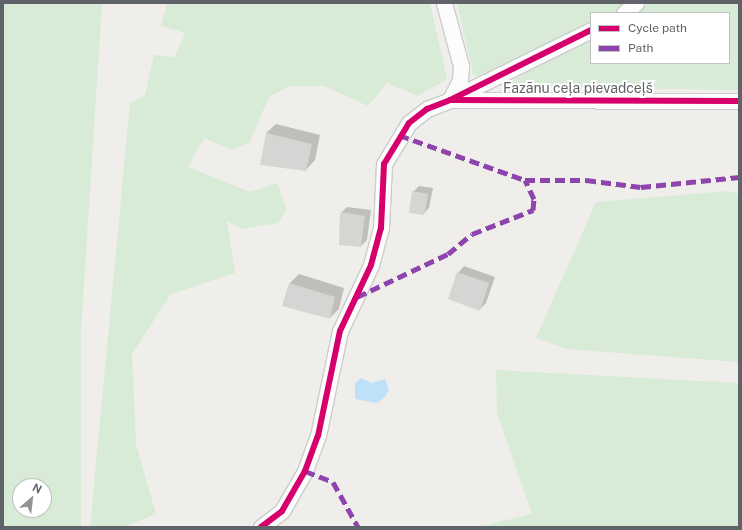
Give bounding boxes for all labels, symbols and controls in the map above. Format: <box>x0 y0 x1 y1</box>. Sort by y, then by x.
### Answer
legend <box>590 12 730 64</box>
text: Cycle path <box>628 21 687 35</box>
text: Path <box>628 41 654 55</box>
street label: Fazānu ceļa pievadceļš <box>503 80 653 96</box>
north arrow <box>12 478 52 518</box>
text: N <box>31 481 44 496</box>

